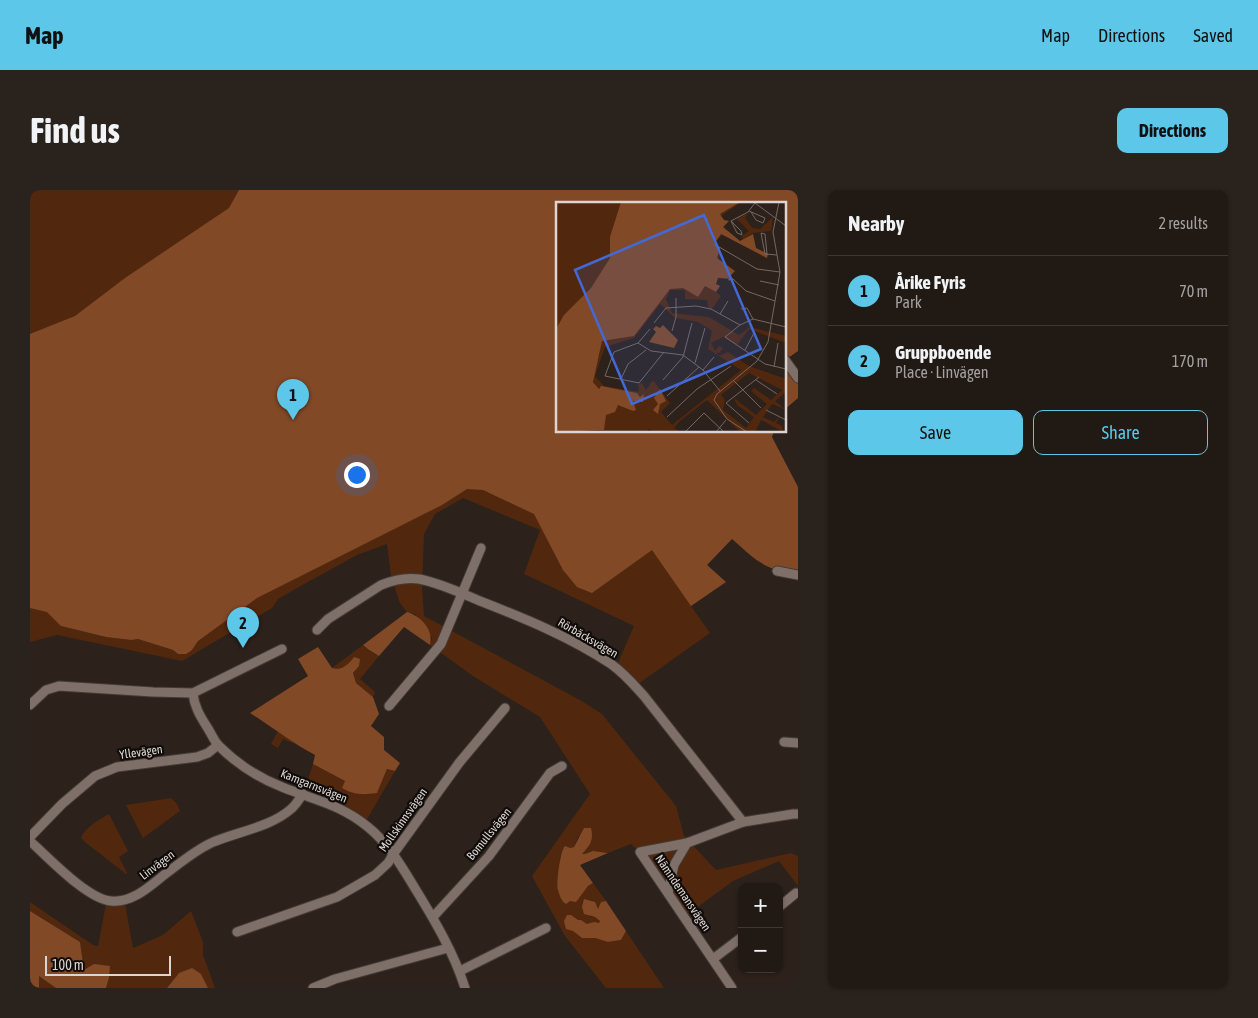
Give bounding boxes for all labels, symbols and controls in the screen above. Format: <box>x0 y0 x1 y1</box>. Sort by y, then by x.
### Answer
text: Map <box>25 22 64 49</box>
text: Map <box>1041 25 1070 46</box>
text: Directions <box>1098 25 1165 46</box>
text: Saved <box>1193 25 1233 46</box>
button: Directions <box>1117 108 1228 153</box>
text: Find us <box>30 110 120 150</box>
inset map <box>556 202 786 432</box>
text: Nearby <box>848 211 904 235</box>
text: 2 results <box>1158 214 1208 232</box>
text: Årike Fyris <box>895 271 966 293</box>
text: 1 <box>860 282 868 300</box>
text: 70 m <box>1179 282 1208 300</box>
text: Park <box>895 293 922 311</box>
text: Gruppboende <box>895 341 991 363</box>
text: 2 <box>860 352 868 370</box>
text: 170 m <box>1172 352 1208 370</box>
text: Place · Linvägen <box>895 363 989 381</box>
pin: 1 <box>277 379 309 420</box>
button: Save <box>848 410 1023 455</box>
button: Share <box>1033 410 1208 455</box>
your location <box>344 462 370 488</box>
pin: 2 <box>227 607 259 648</box>
street label: Rörbäcksvägen <box>555 615 621 661</box>
street label: Yllevägen <box>118 742 164 762</box>
street label: Kamgarnsvägen <box>279 766 349 806</box>
street label: Mollskinnsvägen <box>376 785 430 855</box>
street label: Bomullsvägen <box>464 805 514 863</box>
street label: Linvägen <box>137 847 177 883</box>
street label: Nämndemansvägen <box>652 852 714 934</box>
map controls <box>738 883 783 973</box>
button: + <box>738 883 783 928</box>
button: − <box>738 928 783 973</box>
scale bar <box>45 953 171 976</box>
text: 100 m <box>52 957 84 973</box>

